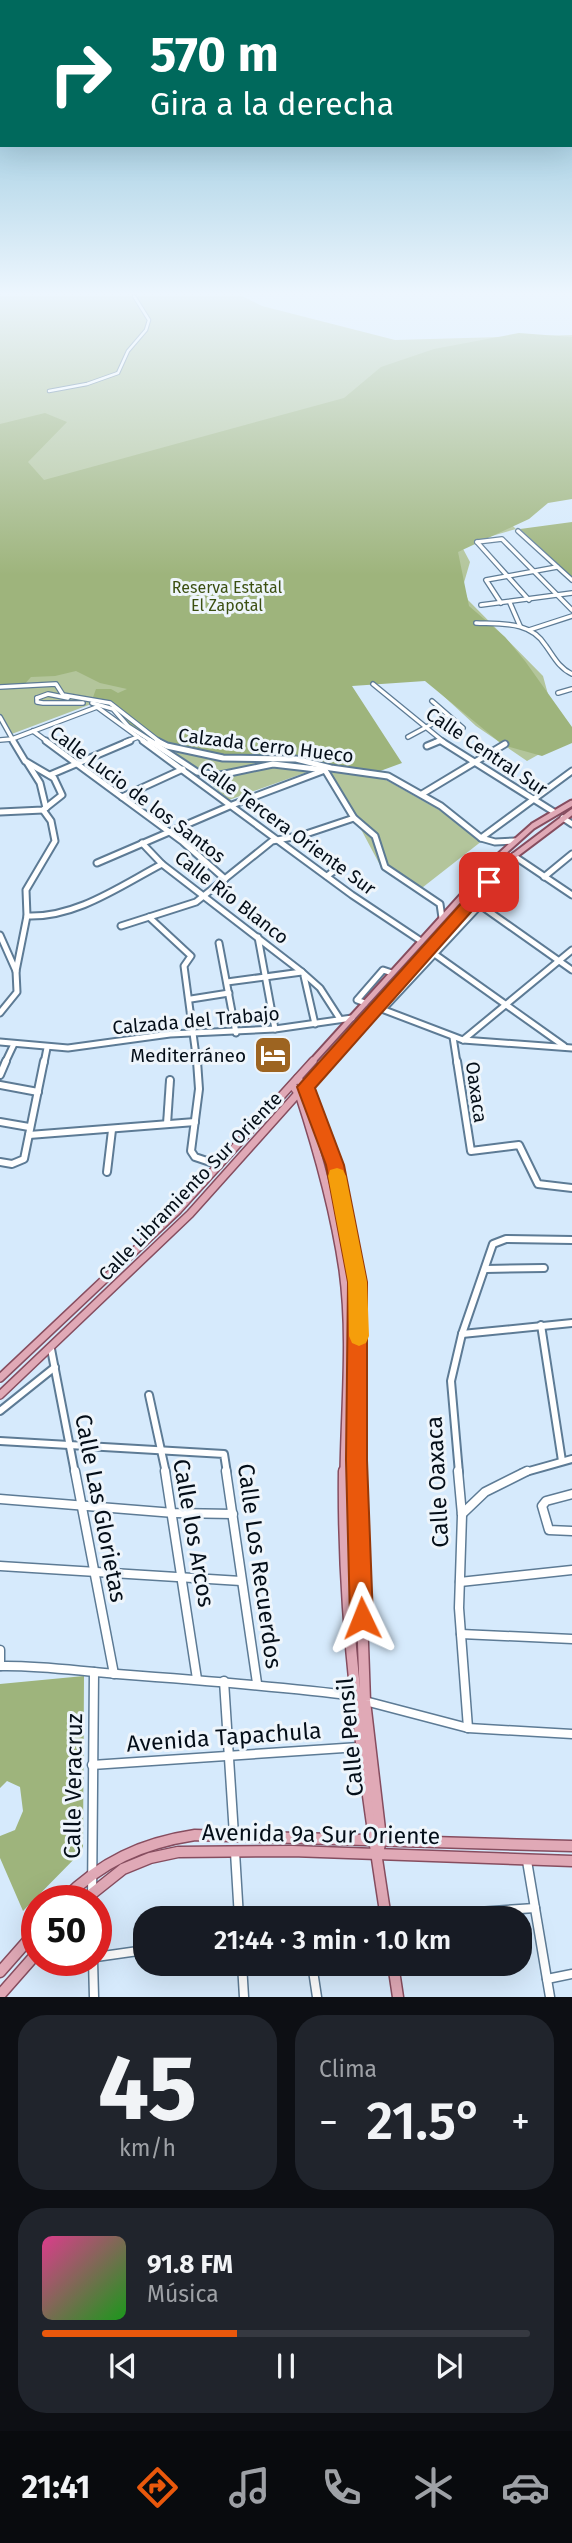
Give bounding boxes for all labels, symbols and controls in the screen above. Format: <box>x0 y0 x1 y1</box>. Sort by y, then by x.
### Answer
text: 570 m <box>150 25 279 84</box>
icon: right <box>35 28 126 119</box>
text: Gira a la derecha <box>150 85 394 123</box>
park label: Reserva Estatal El Zapotal <box>172 578 282 615</box>
street label: Calle Central Sur <box>422 702 552 801</box>
street label: Calle Lucio de los Santos <box>46 721 230 868</box>
street label: Calzada Cerro Hueco <box>177 723 355 768</box>
street label: Calle Tercera Oriente Sur <box>195 757 381 900</box>
street label: Calle Río Blanco <box>170 846 293 949</box>
pin <box>459 852 519 912</box>
icon: arrive <box>470 863 508 901</box>
street label: Calzada del Trabajo <box>112 1002 281 1039</box>
hotel icon: Mediterráneo <box>252 1034 294 1076</box>
place label: Mediterráneo <box>130 1044 246 1067</box>
street label: Oaxaca <box>461 1060 492 1124</box>
street label: Calle Libramiento Sur Oriente <box>94 1087 287 1286</box>
street label: Calle Las Glorietas <box>69 1412 133 1604</box>
street label: Calle Oaxaca <box>420 1415 454 1549</box>
street label: Calle los Arcos <box>167 1457 221 1609</box>
street label: Calle Los Recuerdos <box>232 1462 288 1670</box>
position arrow <box>325 1581 399 1655</box>
street label: Calle Pensil <box>331 1676 369 1798</box>
street label: Calle Veracruz <box>58 1713 88 1859</box>
street label: Avenida Tapachula <box>126 1716 322 1758</box>
street label: Avenida 9a Sur Oriente <box>202 1818 440 1850</box>
speed limit sign: 50 <box>21 1885 112 1976</box>
text: 21:44 · 3 min · 1.0 km <box>214 1925 451 1956</box>
text: 45 <box>98 2034 197 2143</box>
text: Clima <box>319 2055 377 2083</box>
text: 21.5° <box>366 2090 483 2153</box>
text: − <box>319 2099 338 2145</box>
text: + <box>511 2099 530 2145</box>
text: km/h <box>119 2134 176 2162</box>
text: 91.8 FM <box>147 2249 233 2280</box>
text: Música <box>147 2280 219 2308</box>
icon: previous <box>104 2347 142 2385</box>
icon: pause <box>267 2347 305 2385</box>
icon: next <box>430 2347 468 2385</box>
icon: directions <box>133 2463 182 2512</box>
icon: music <box>225 2463 274 2512</box>
icon: phone <box>317 2463 366 2512</box>
icon: climate <box>409 2463 458 2512</box>
icon: car <box>501 2463 550 2512</box>
text: 21:41 <box>22 2468 90 2506</box>

